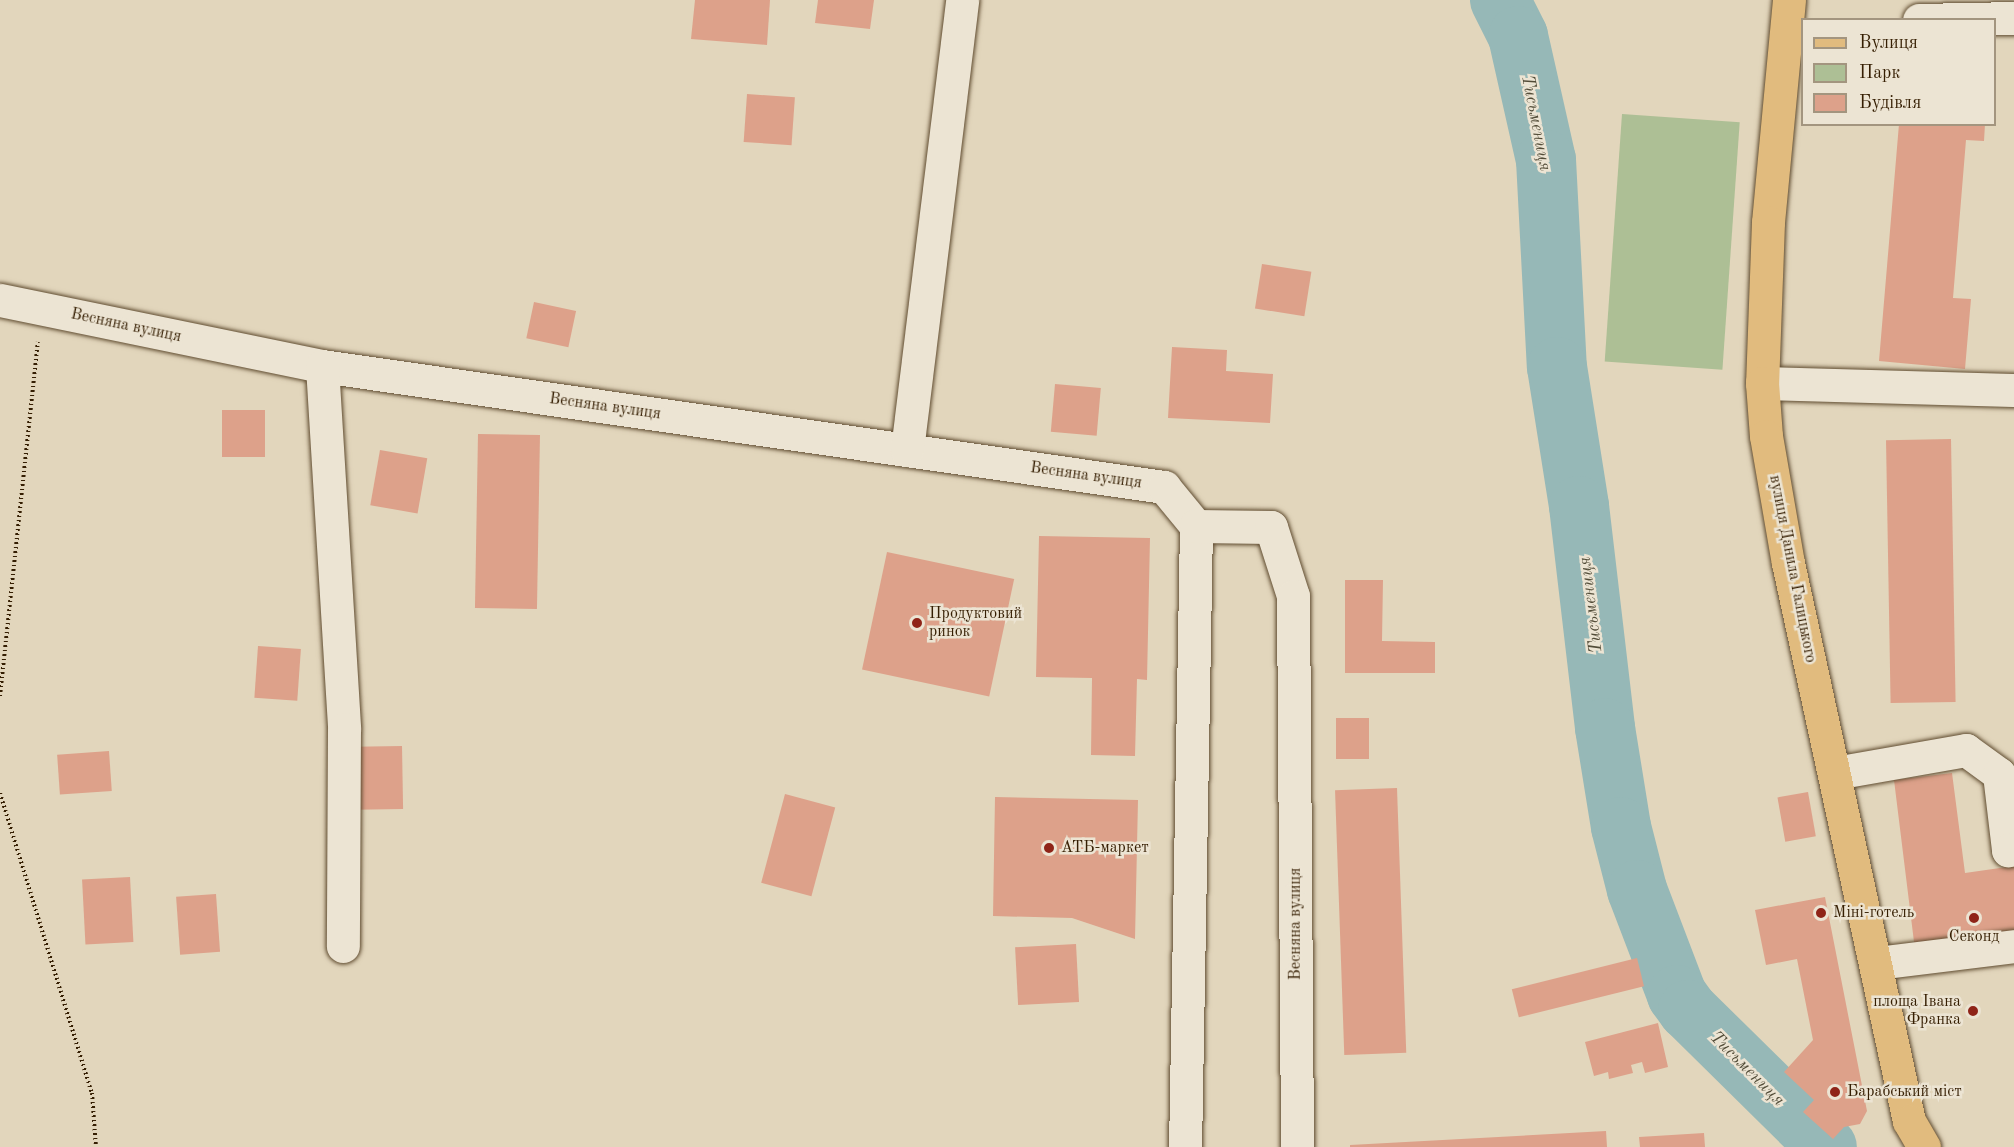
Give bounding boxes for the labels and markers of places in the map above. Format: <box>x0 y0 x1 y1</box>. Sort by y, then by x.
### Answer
place label: Продуктовий ринок <box>929 604 1022 642</box>
marker: Продуктовий ринок <box>910 616 924 630</box>
place label: АТБ-маркет <box>1061 838 1149 858</box>
marker: АТБ-маркет <box>1042 841 1056 855</box>
place label: Міні-готель <box>1833 903 1914 923</box>
marker: Міні-готель <box>1814 906 1828 920</box>
marker: Секонд <box>1967 911 1981 925</box>
place label: Секонд <box>1949 927 1999 947</box>
place label: площа Івана Франка <box>1873 992 1961 1030</box>
marker: площа Івана Франка <box>1966 1004 1980 1018</box>
place label: Барабський міст <box>1847 1082 1962 1102</box>
marker: Барабський міст <box>1828 1085 1842 1099</box>

